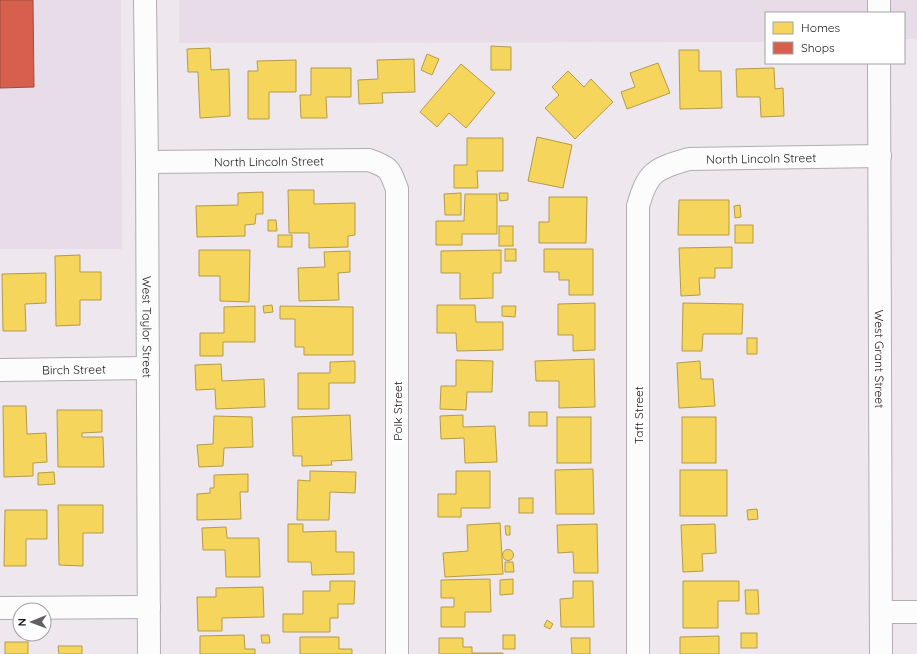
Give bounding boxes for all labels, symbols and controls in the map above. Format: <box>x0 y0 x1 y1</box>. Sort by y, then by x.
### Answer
legend <box>765 12 905 64</box>
text: Homes <box>801 20 841 35</box>
text: Shops <box>801 40 835 55</box>
street label: North Lincoln Street <box>706 150 816 166</box>
street label: North Lincoln Street <box>214 153 324 169</box>
street label: West Taylor Street <box>140 276 155 378</box>
street label: West Grant Street <box>872 310 888 408</box>
street label: Birch Street <box>42 361 106 377</box>
street label: Polk Street <box>390 381 405 441</box>
street label: Taft Street <box>631 386 646 444</box>
north arrow <box>12 602 52 642</box>
text: N <box>15 618 29 626</box>

